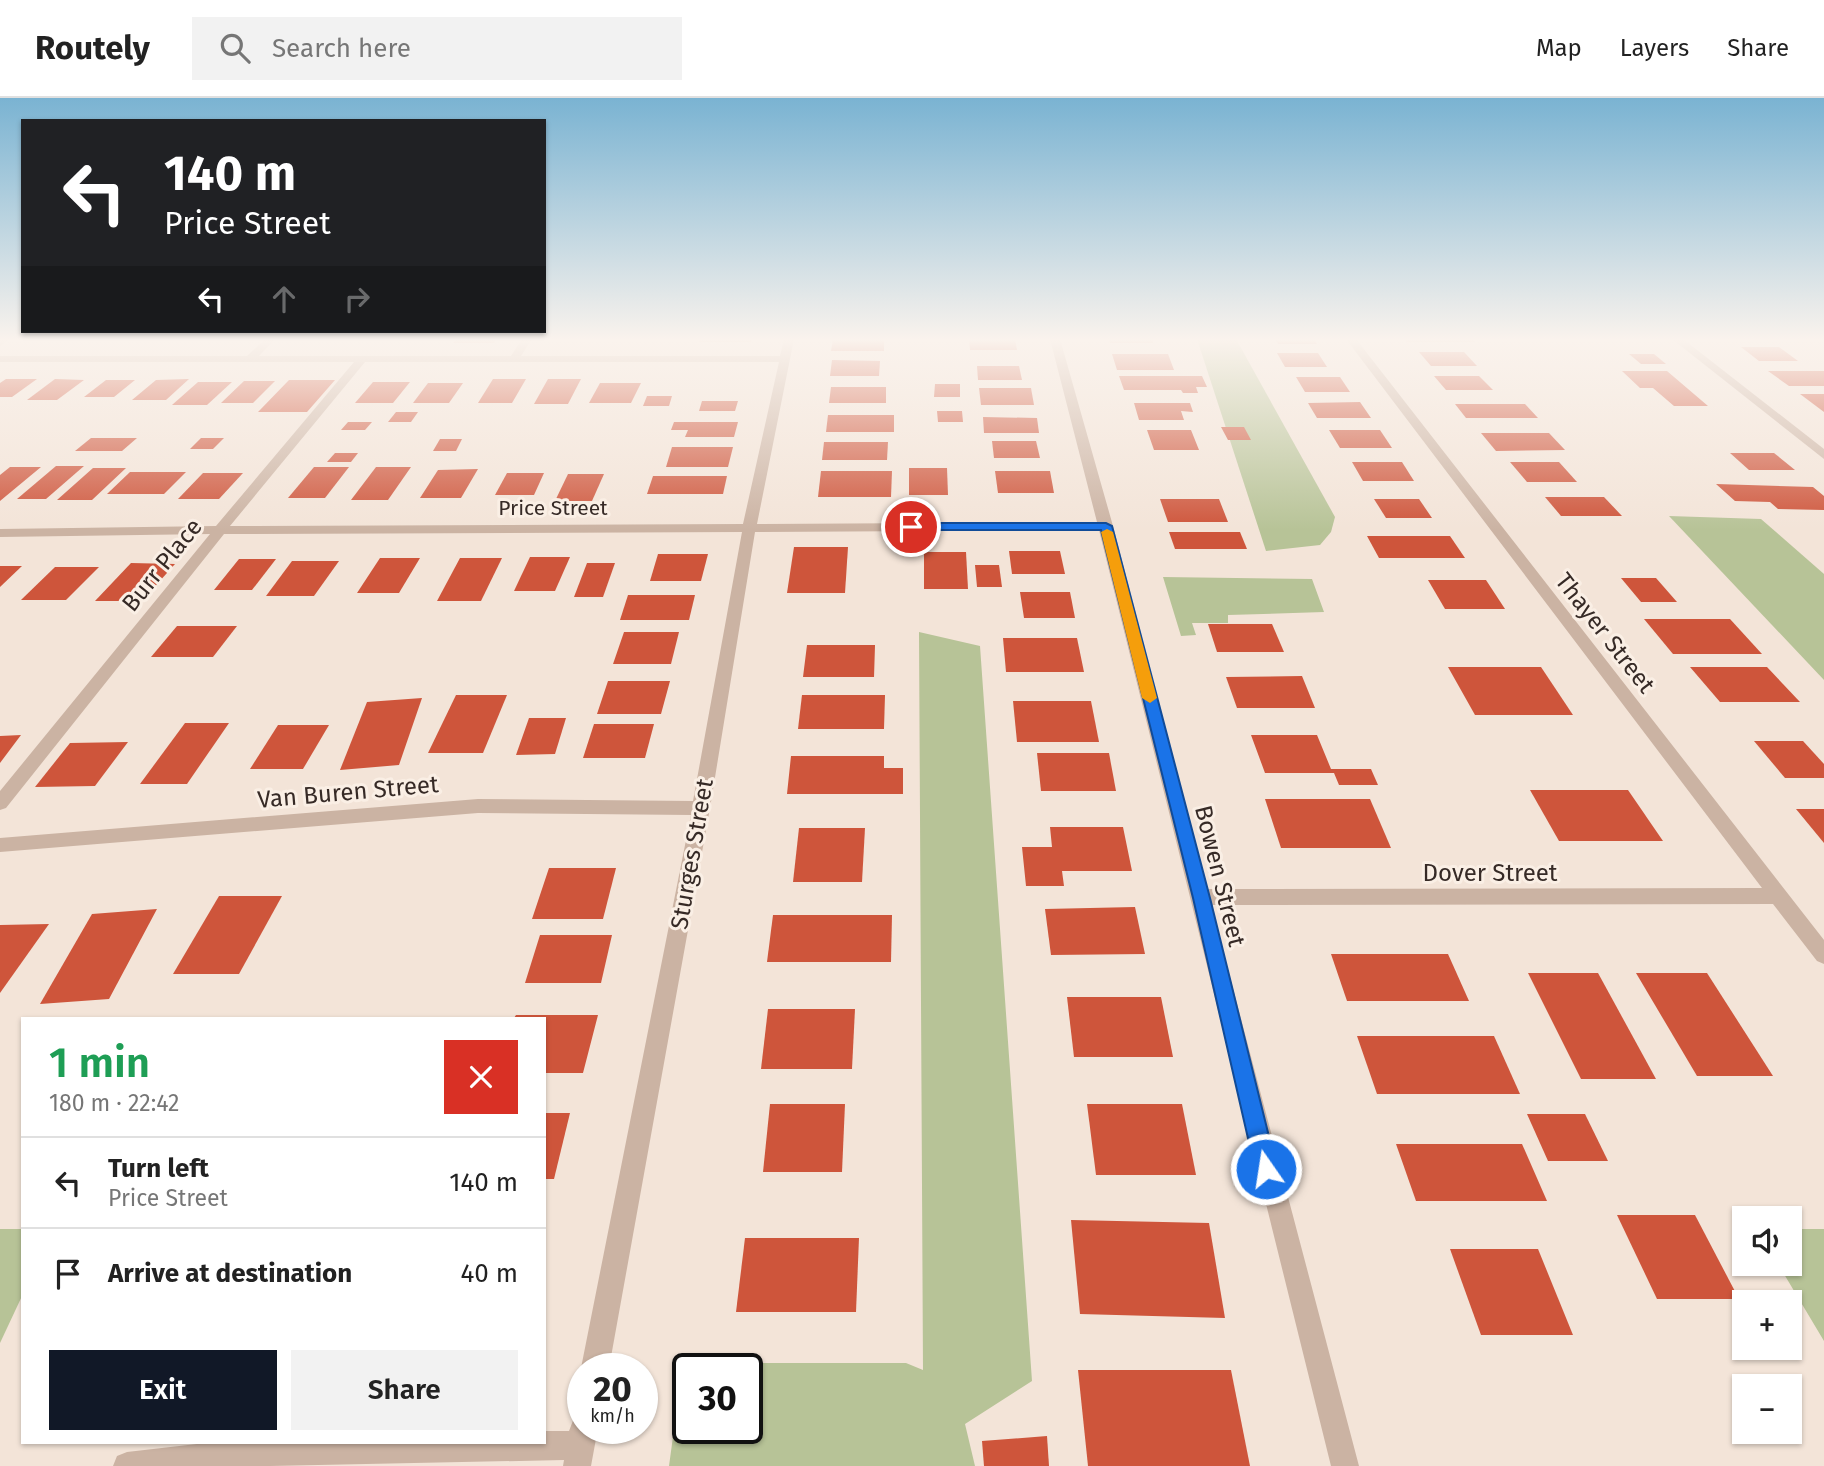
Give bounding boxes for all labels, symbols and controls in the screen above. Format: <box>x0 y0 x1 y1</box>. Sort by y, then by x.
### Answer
search box <box>192 17 682 80</box>
text: Routely <box>35 28 150 68</box>
icon: search <box>216 29 254 67</box>
text: Search here <box>272 33 411 64</box>
text: Map <box>1536 34 1582 62</box>
text: Layers <box>1620 34 1689 62</box>
text: Share <box>1727 34 1789 62</box>
text: 140 m <box>164 144 296 203</box>
icon: left <box>49 147 140 238</box>
text: Price Street <box>164 204 331 242</box>
icon: left <box>192 280 230 318</box>
icon: ahead <box>265 280 303 318</box>
icon: right <box>338 280 376 318</box>
street label: Price Street <box>498 495 608 521</box>
pin <box>881 497 941 557</box>
icon: arrive <box>892 508 930 546</box>
street label: Burr Place <box>116 513 208 617</box>
street label: Thayer Street <box>1549 567 1661 699</box>
street label: Van Buren Street <box>256 770 440 814</box>
street label: Sturges Street <box>665 776 719 932</box>
street label: Bowen Street <box>1189 803 1251 950</box>
street label: Dover Street <box>1423 859 1558 887</box>
text: 1 min <box>49 1038 150 1088</box>
button: close <box>444 1040 518 1114</box>
text: 180 m · 22:42 <box>49 1089 179 1117</box>
position arrow <box>1229 1132 1303 1206</box>
text: Turn left <box>108 1153 209 1184</box>
icon: left <box>49 1164 87 1202</box>
text: 140 m <box>449 1167 518 1198</box>
text: Price Street <box>108 1184 228 1212</box>
map controls <box>1732 1206 1802 1444</box>
button: sound <box>1732 1206 1802 1276</box>
icon: arrive <box>49 1255 87 1293</box>
text: Arrive at destination <box>108 1258 352 1289</box>
text: 40 m <box>460 1258 518 1289</box>
button: + <box>1732 1290 1802 1360</box>
button: Exit <box>49 1350 277 1430</box>
button: Share <box>291 1350 518 1430</box>
speed limit sign: 30 <box>672 1353 763 1444</box>
text: 20 <box>593 1368 632 1410</box>
button: − <box>1732 1374 1802 1444</box>
text: km/h <box>590 1405 635 1427</box>

